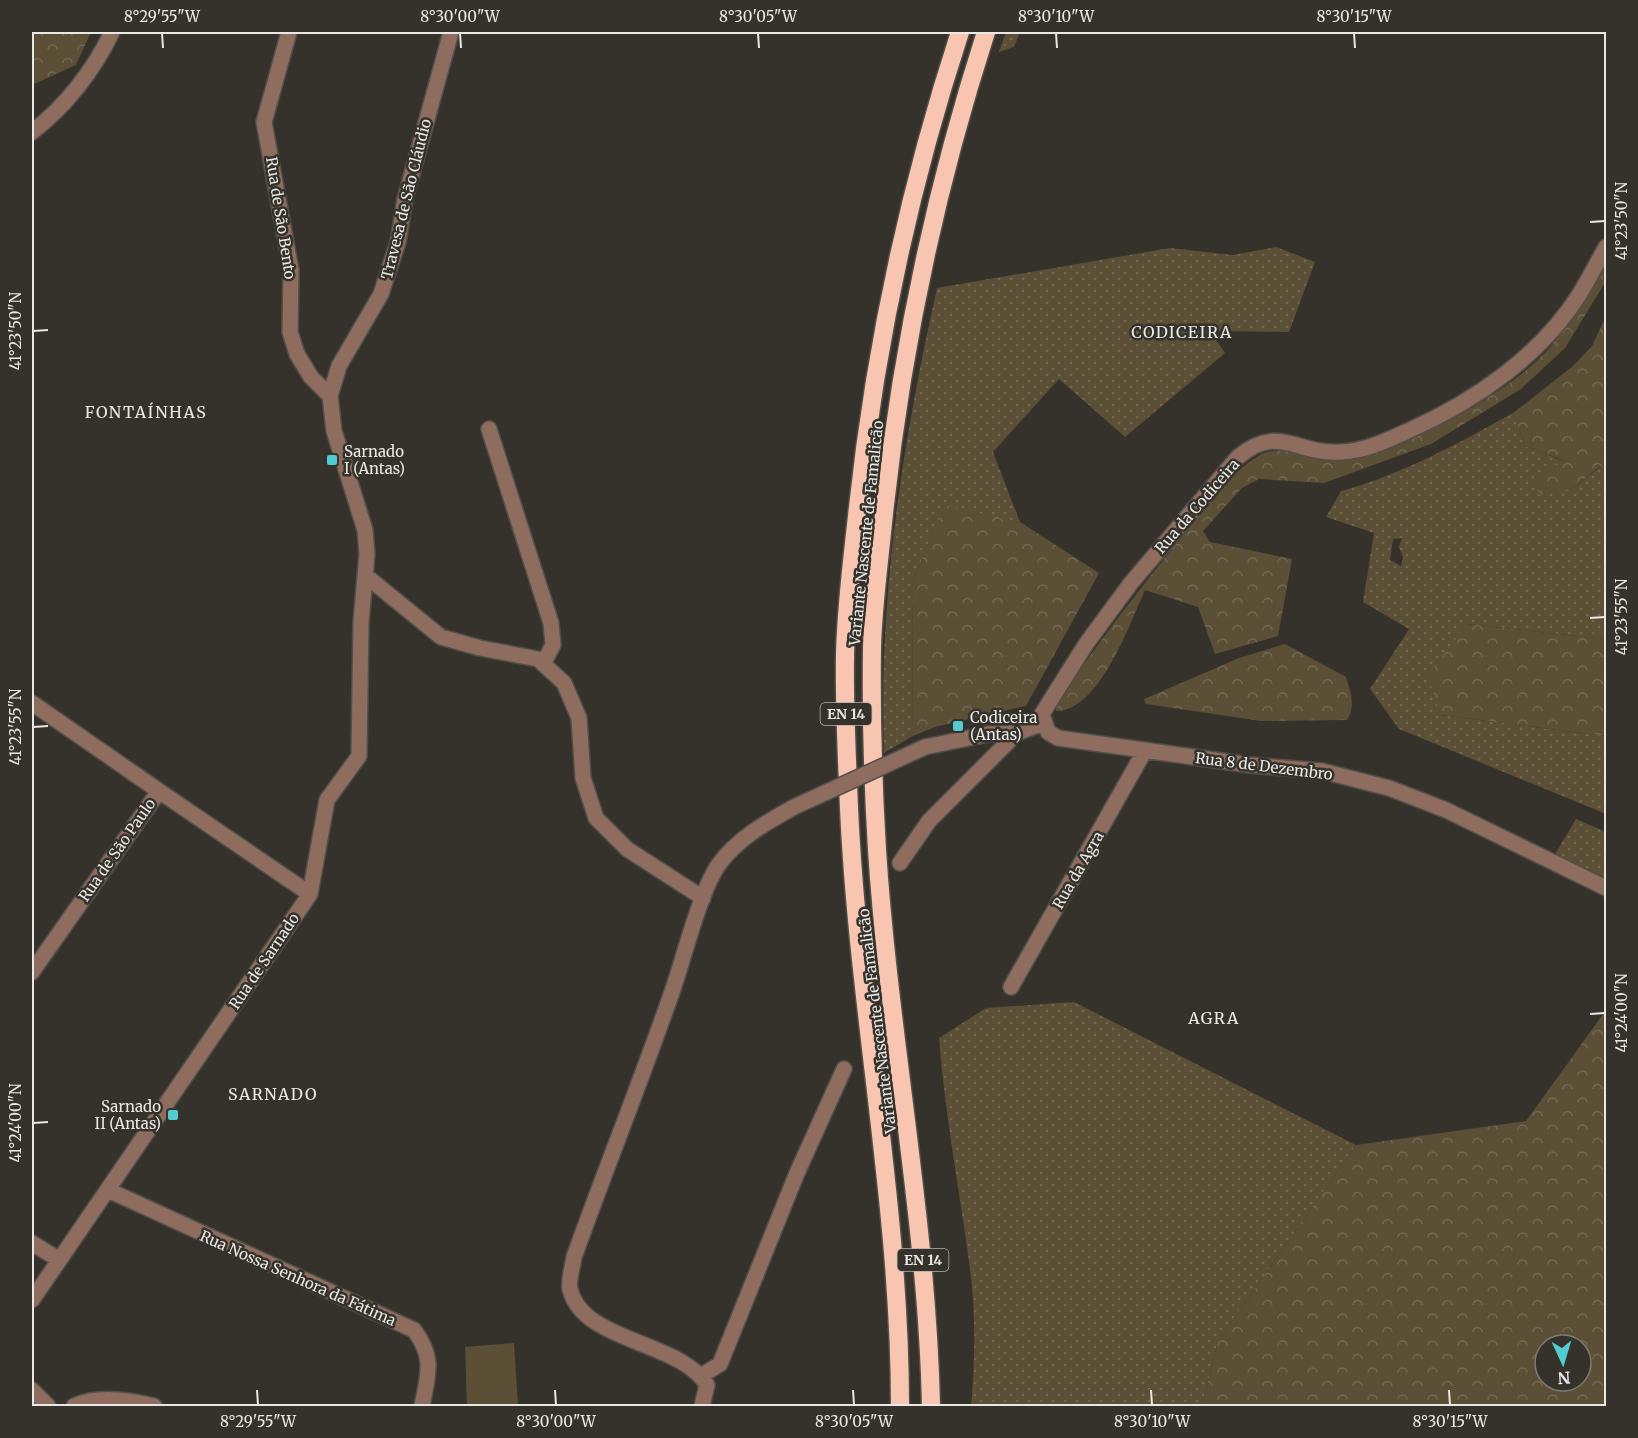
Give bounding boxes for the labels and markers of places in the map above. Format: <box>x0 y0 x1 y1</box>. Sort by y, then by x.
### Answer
place label: Sarnado I (Antas) <box>344 442 405 478</box>
marker: Sarnado I (Antas) <box>325 453 339 467</box>
place label: Codiceira (Antas) <box>970 708 1037 744</box>
marker: Codiceira (Antas) <box>951 719 965 733</box>
place label: Sarnado II (Antas) <box>95 1097 161 1133</box>
marker: Sarnado II (Antas) <box>166 1108 180 1122</box>

